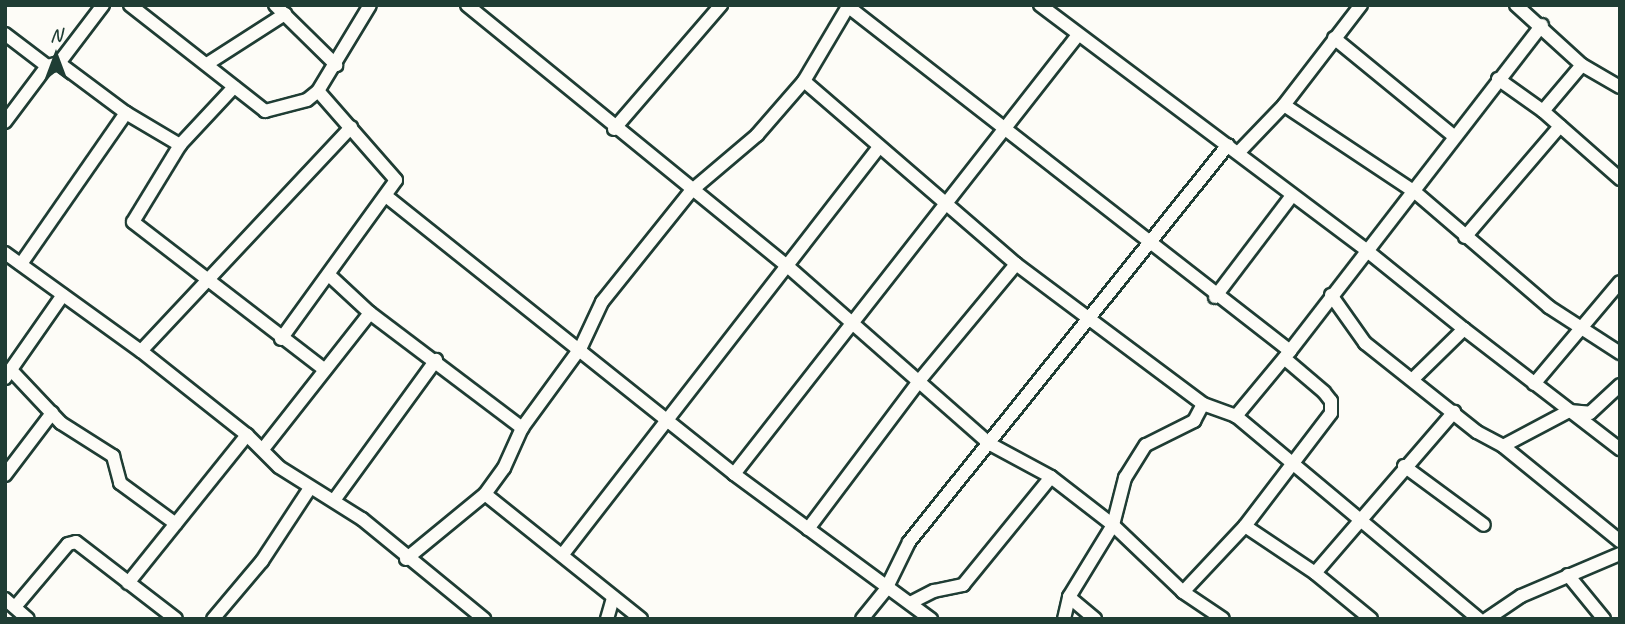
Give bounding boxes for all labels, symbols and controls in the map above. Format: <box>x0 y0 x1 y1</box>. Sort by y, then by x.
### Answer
north arrow <box>21 21 91 91</box>
text: N <box>50 23 62 47</box>

